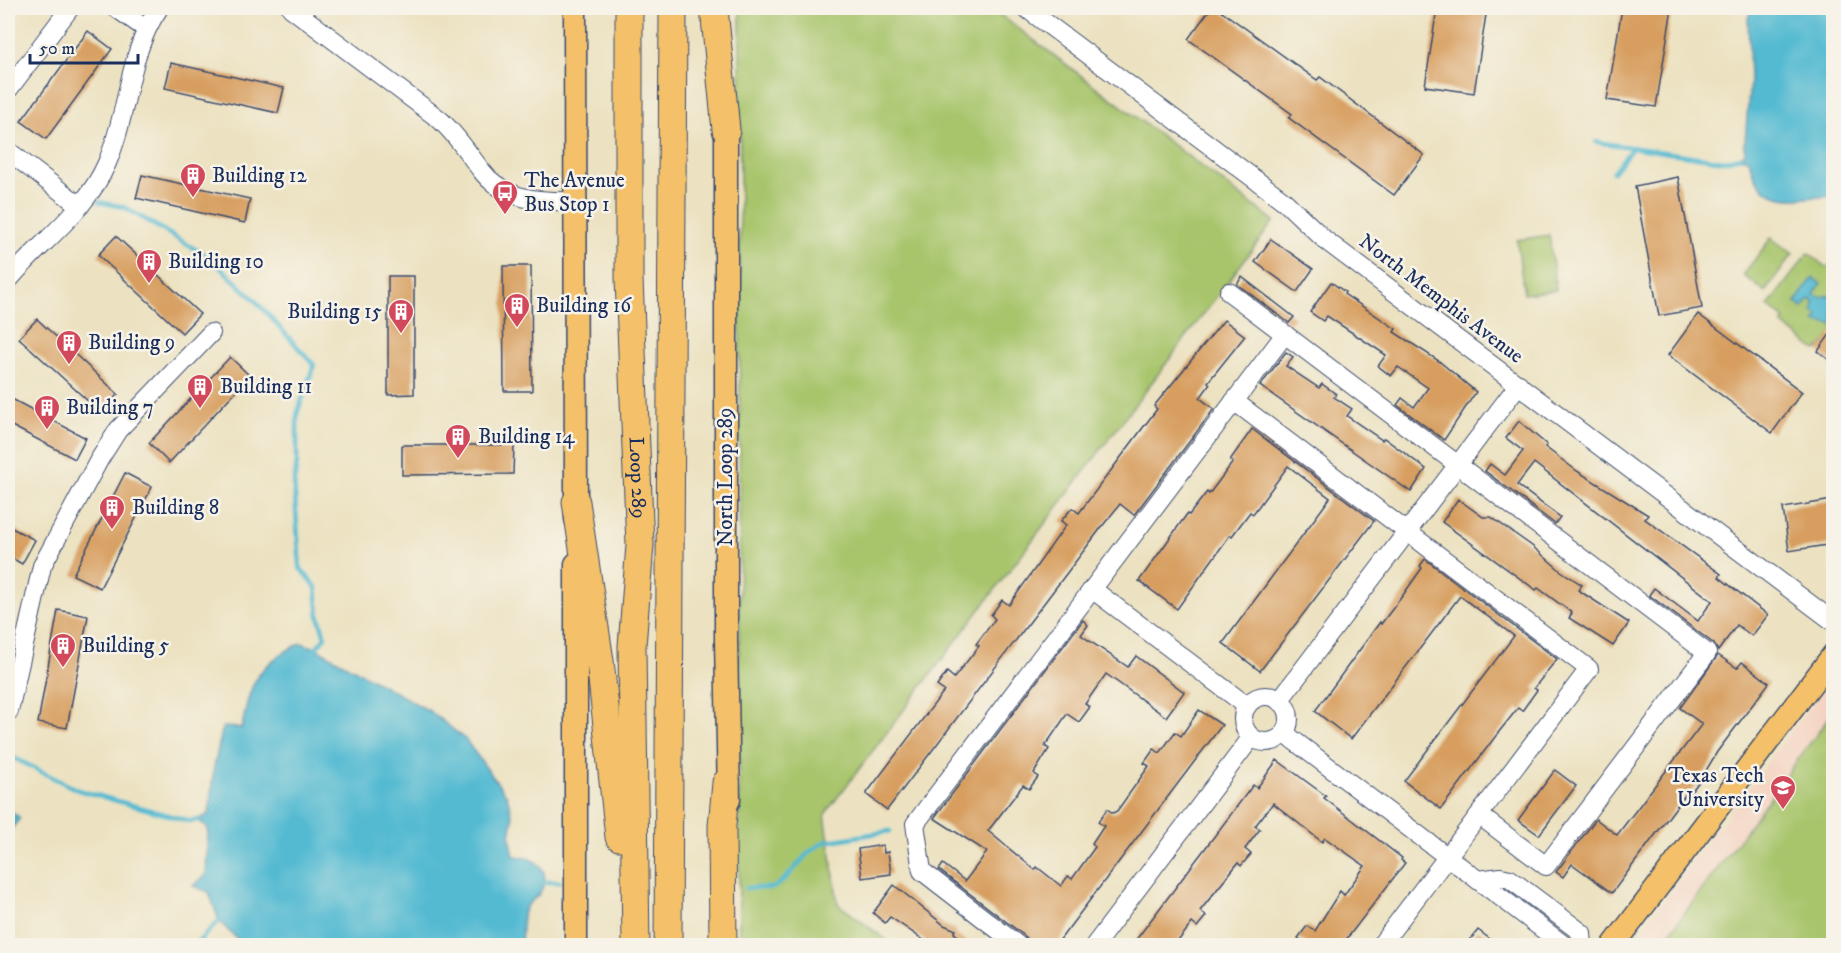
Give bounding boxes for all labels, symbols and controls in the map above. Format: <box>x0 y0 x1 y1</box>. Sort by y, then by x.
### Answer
scale bar <box>30 27 138 65</box>
text: 50 m <box>39 38 75 60</box>
building icon: Building 12 <box>178 161 208 199</box>
place label: Building 12 <box>212 163 307 189</box>
place label: The Avenue Bus Stop 1 <box>524 168 625 218</box>
bus stop icon: The Avenue Bus Stop 1 <box>490 178 520 216</box>
street label: North Memphis Avenue <box>1354 229 1529 370</box>
building icon: Building 10 <box>134 247 164 285</box>
place label: Building 10 <box>168 249 264 275</box>
building icon: Building 16 <box>502 291 532 329</box>
place label: Building 16 <box>536 293 632 319</box>
building icon: Building 15 <box>386 297 416 335</box>
place label: Building 15 <box>287 299 382 325</box>
building icon: Building 9 <box>54 328 84 366</box>
place label: Building 9 <box>88 330 175 356</box>
building icon: Building 11 <box>185 372 215 410</box>
place label: Building 11 <box>220 374 312 400</box>
building icon: Building 7 <box>32 393 62 431</box>
place label: Building 7 <box>66 395 154 421</box>
street label: North Loop 289 <box>713 408 739 546</box>
building icon: Building 14 <box>443 422 473 460</box>
place label: Building 14 <box>478 424 575 450</box>
street label: Loop 289 <box>623 436 652 519</box>
building icon: Building 8 <box>97 493 127 531</box>
place label: Building 8 <box>132 495 219 521</box>
building icon: Building 5 <box>48 631 78 669</box>
place label: Building 5 <box>82 633 169 659</box>
place label: Texas Tech University <box>1668 763 1765 813</box>
school or university icon: Texas Tech University <box>1768 773 1798 811</box>

